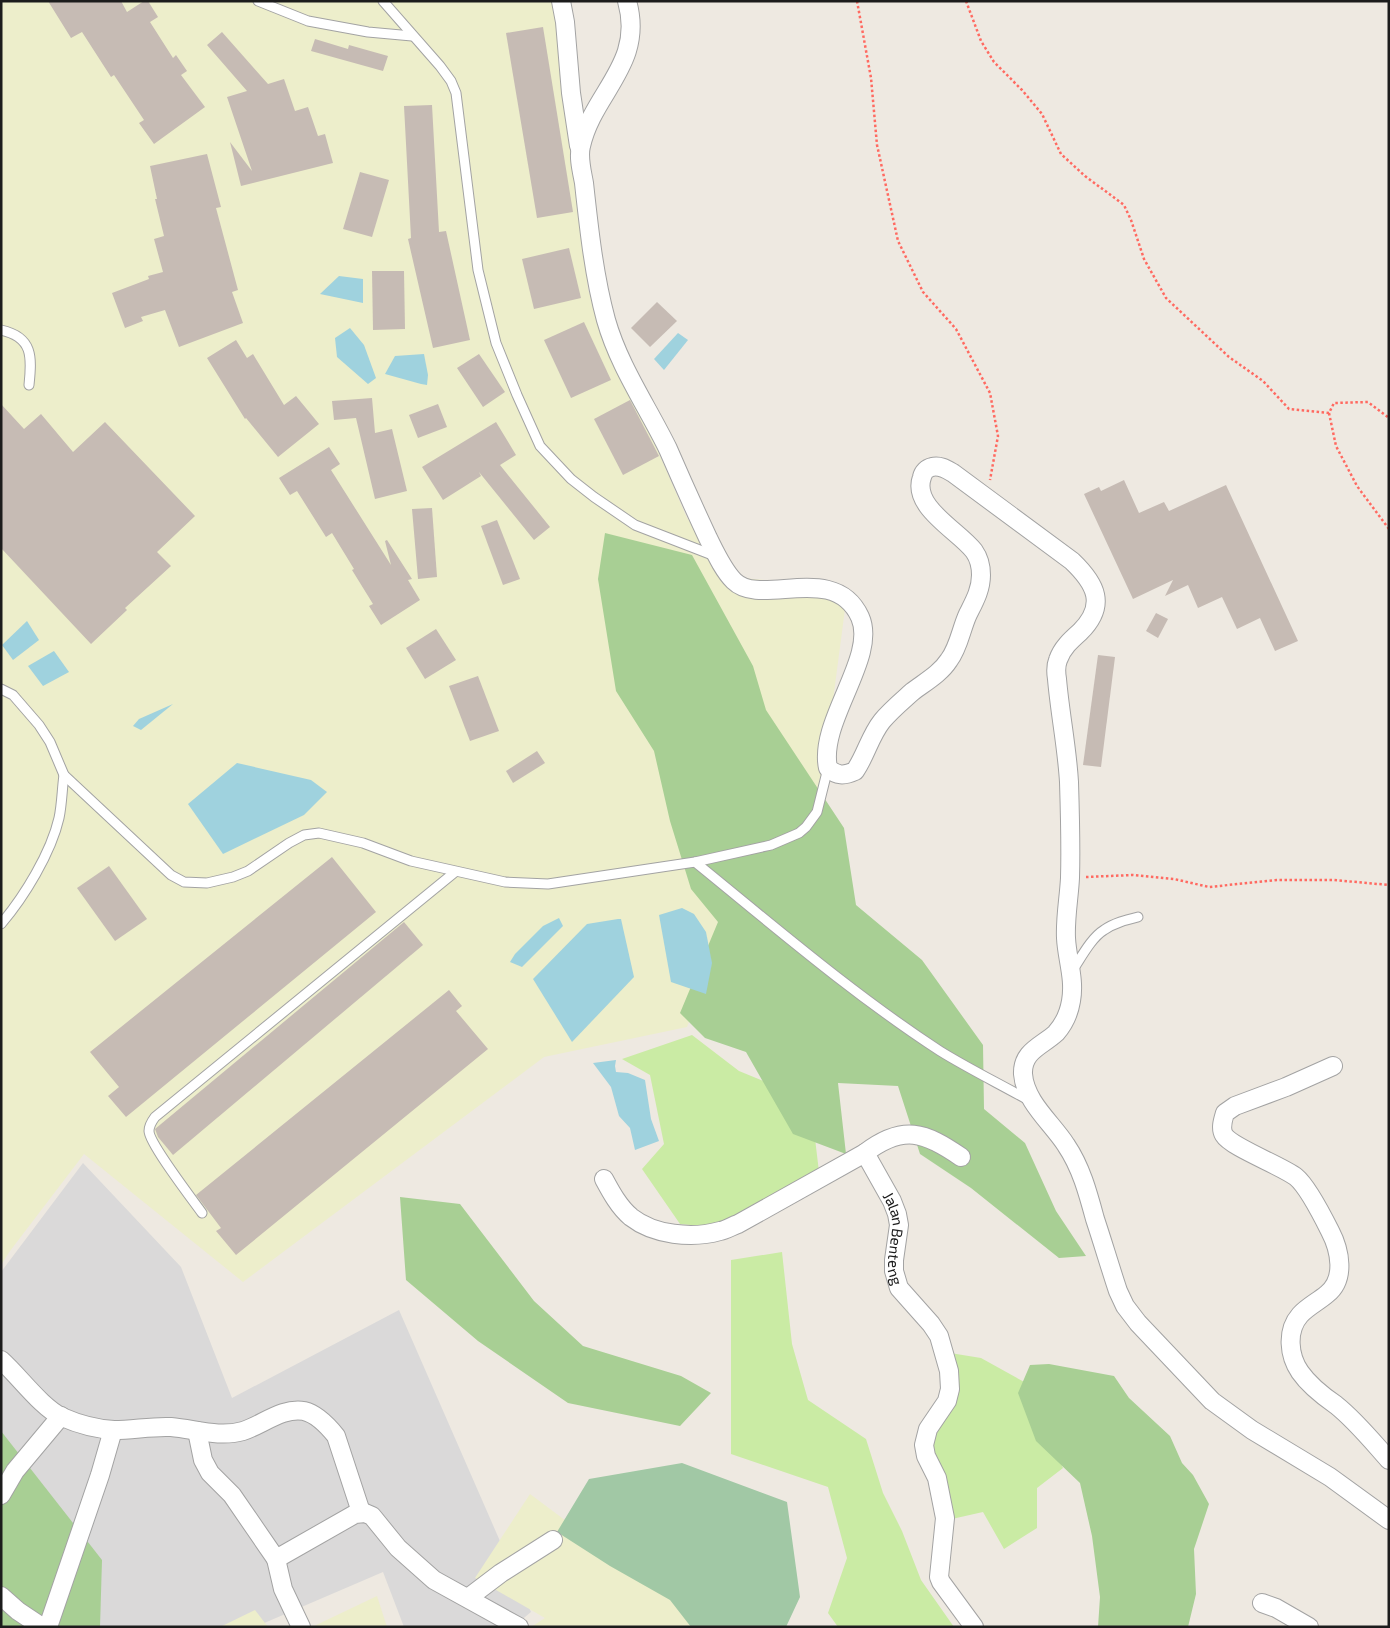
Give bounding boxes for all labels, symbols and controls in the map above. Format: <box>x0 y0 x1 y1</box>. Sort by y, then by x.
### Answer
street label: Jalan Benteng <box>880 1188 908 1288</box>

